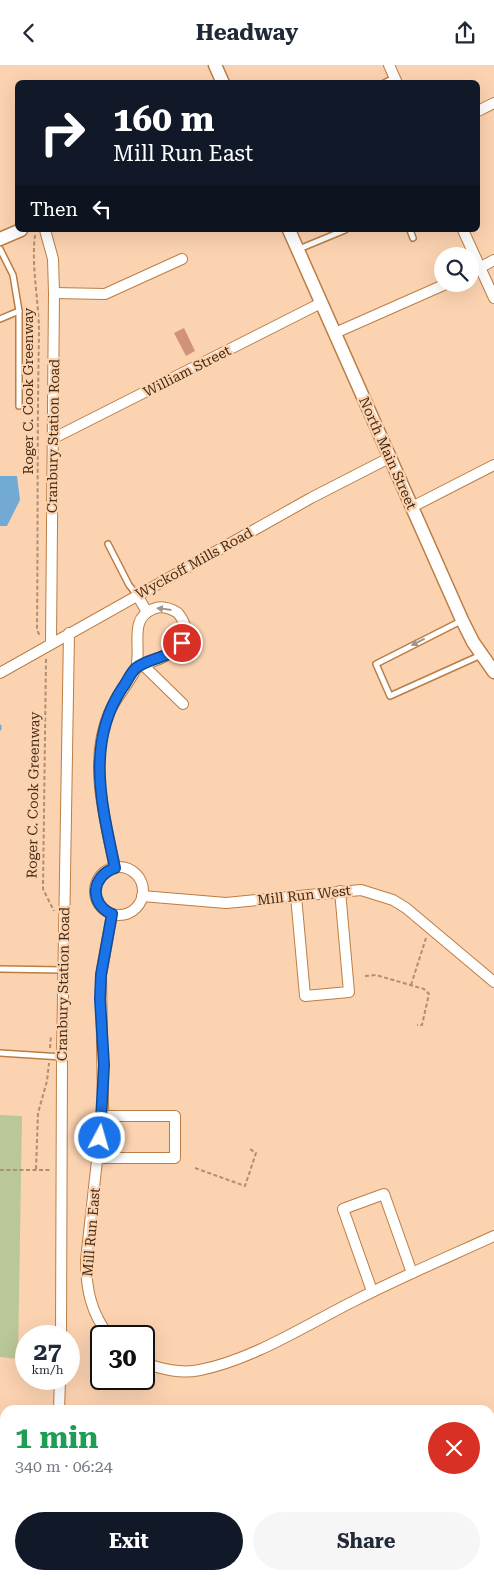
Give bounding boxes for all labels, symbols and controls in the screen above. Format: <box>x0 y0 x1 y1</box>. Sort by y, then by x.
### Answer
icon: back <box>15 19 43 47</box>
icon: share <box>451 19 479 47</box>
text: Headway <box>196 20 298 45</box>
text: 160 m <box>113 99 214 140</box>
icon: right <box>30 100 95 165</box>
text: Mill Run East <box>113 141 253 166</box>
icon: left <box>88 195 116 223</box>
text: Then <box>30 198 78 221</box>
map controls <box>434 247 479 292</box>
button: search <box>434 247 479 292</box>
street label: Roger C. Cook Greenway <box>20 307 36 474</box>
street label: William Street <box>141 342 233 400</box>
street label: Cranbury Station Road <box>44 359 62 513</box>
street label: North Main Street <box>356 394 420 512</box>
street label: Wyckoff Mills Road <box>133 524 255 602</box>
one-way arrow <box>155 605 171 613</box>
pin <box>161 622 203 664</box>
icon: arrive <box>168 629 196 657</box>
one-way arrow <box>411 638 425 646</box>
street label: Roger C. Cook Greenway <box>24 711 42 879</box>
street label: Mill Run West <box>256 882 352 908</box>
street label: Cranbury Station Road <box>54 907 72 1061</box>
position arrow <box>73 1111 125 1163</box>
street label: Mill Run East <box>79 1187 103 1277</box>
speed limit sign: 30 <box>90 1325 155 1390</box>
text: 27 <box>33 1337 62 1366</box>
text: km/h <box>31 1363 64 1377</box>
text: 1 min <box>15 1420 98 1455</box>
button: close <box>428 1422 480 1474</box>
text: 340 m · 06:24 <box>15 1457 113 1476</box>
button: Exit <box>15 1512 243 1570</box>
button: Share <box>253 1512 480 1570</box>

